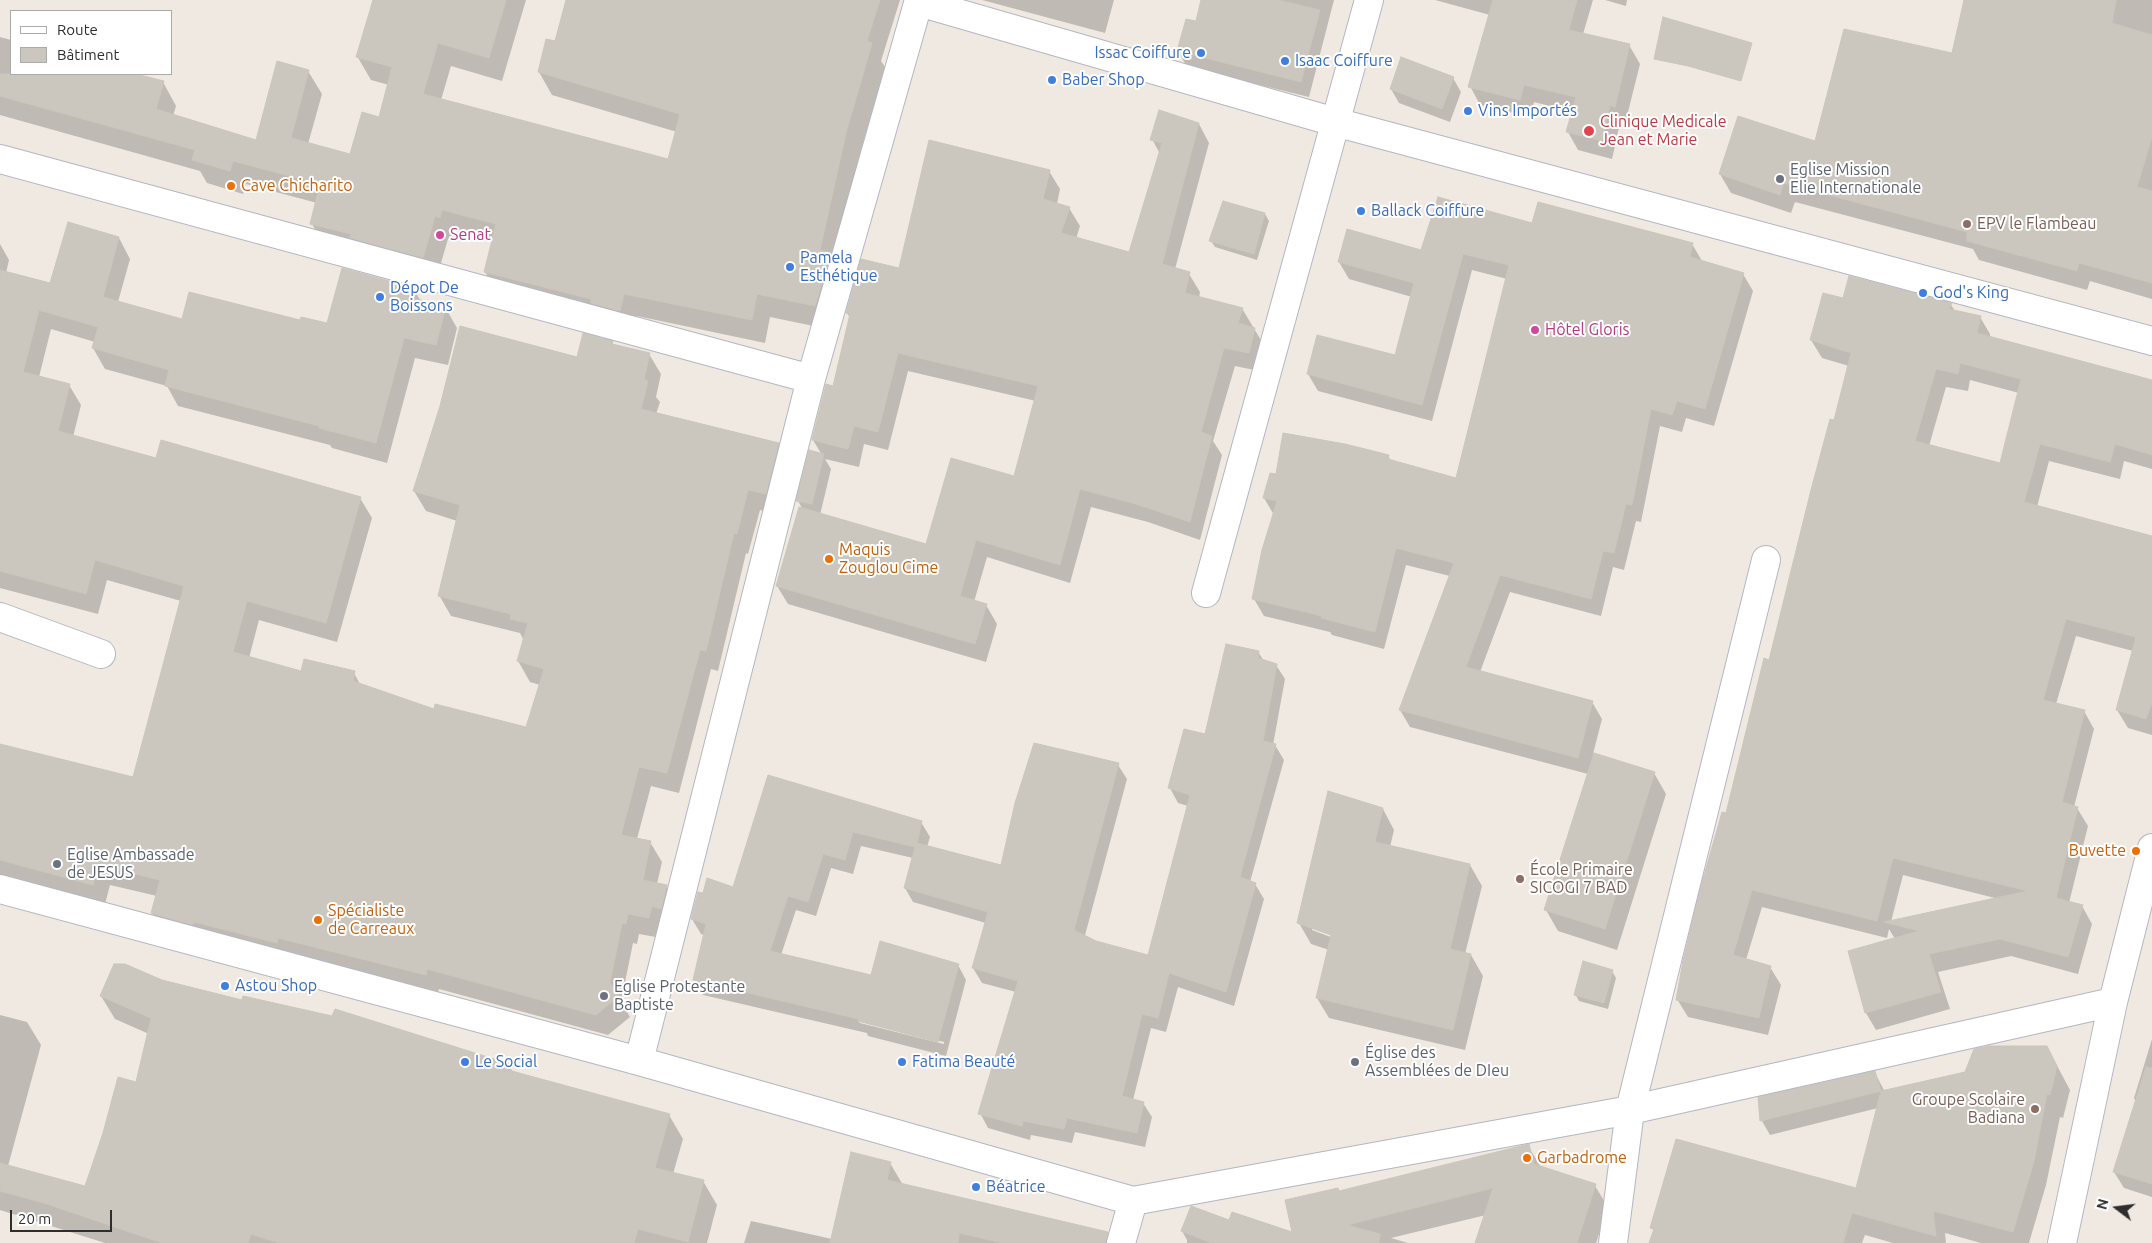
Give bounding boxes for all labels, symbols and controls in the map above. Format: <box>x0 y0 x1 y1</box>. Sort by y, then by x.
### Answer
legend <box>10 10 172 75</box>
text: Route <box>57 21 98 38</box>
place label: Issac Coiffure <box>1094 43 1191 63</box>
text: Bâtiment <box>57 46 119 63</box>
marker: Issac Coiffure <box>1195 47 1207 59</box>
place label: Isaac Coiffure <box>1295 51 1393 71</box>
marker: Isaac Coiffure <box>1279 55 1291 67</box>
place label: Baber Shop <box>1062 70 1145 90</box>
marker: Baber Shop <box>1046 74 1058 86</box>
place label: Vins Importés <box>1478 101 1577 121</box>
marker: Vins Importés <box>1462 105 1474 117</box>
place label: Clinique Medicale Jean et Marie <box>1600 112 1727 150</box>
marker: Clinique Medicale Jean et Marie <box>1582 124 1596 138</box>
place label: Eglise Mission Elie Internationale <box>1790 160 1921 198</box>
marker: Eglise Mission Elie Internationale <box>1774 173 1786 185</box>
place label: Cave Chicharito <box>241 176 353 196</box>
marker: Cave Chicharito <box>225 180 237 192</box>
place label: Ballack Coiffure <box>1371 201 1484 221</box>
marker: Ballack Coiffure <box>1355 205 1367 217</box>
place label: EPV le Flambeau <box>1977 214 2096 234</box>
marker: EPV le Flambeau <box>1961 218 1973 230</box>
place label: Senat <box>450 225 491 245</box>
marker: Senat <box>434 229 446 241</box>
place label: Pamela Esthétique <box>800 248 878 286</box>
marker: Pamela Esthétique <box>784 261 796 273</box>
place label: Dépot De Boissons <box>390 278 459 316</box>
place label: God's King <box>1933 283 2009 303</box>
marker: God's King <box>1917 287 1929 299</box>
marker: Dépot De Boissons <box>374 291 386 303</box>
place label: Hôtel Gloris <box>1545 320 1630 340</box>
marker: Hôtel Gloris <box>1529 324 1541 336</box>
place label: Maquis Zouglou Cime <box>839 540 938 578</box>
marker: Maquis Zouglou Cime <box>823 553 835 565</box>
place label: Buvette <box>2069 841 2126 861</box>
place label: Eglise Ambassade de JESUS <box>67 845 195 883</box>
marker: Buvette <box>2130 845 2142 857</box>
marker: Eglise Ambassade de JESUS <box>51 858 63 870</box>
place label: École Primaire SICOGI 7 BAD <box>1530 860 1633 898</box>
marker: École Primaire SICOGI 7 BAD <box>1514 873 1526 885</box>
place label: Spécialiste de Carreaux <box>328 901 414 939</box>
marker: Spécialiste de Carreaux <box>312 914 324 926</box>
place label: Astou Shop <box>235 976 317 996</box>
place label: Eglise Protestante Baptiste <box>614 977 745 1015</box>
marker: Astou Shop <box>219 980 231 992</box>
marker: Eglise Protestante Baptiste <box>598 990 610 1002</box>
place label: Église des Assemblées de DIeu <box>1365 1043 1509 1081</box>
place label: Le Social <box>475 1052 537 1072</box>
place label: Fatima Beauté <box>912 1052 1015 1072</box>
marker: Le Social <box>459 1056 471 1068</box>
marker: Fatima Beauté <box>896 1056 908 1068</box>
marker: Église des Assemblées de DIeu <box>1349 1056 1361 1068</box>
place label: Groupe Scolaire Badiana <box>1912 1090 2025 1128</box>
marker: Groupe Scolaire Badiana <box>2029 1103 2041 1115</box>
place label: Garbadrome <box>1537 1148 1627 1168</box>
marker: Garbadrome <box>1521 1152 1533 1164</box>
place label: Béatrice <box>986 1177 1046 1197</box>
marker: Béatrice <box>970 1181 982 1193</box>
north arrow <box>2092 1183 2142 1233</box>
text: N <box>2093 1197 2112 1211</box>
scale bar <box>12 1200 115 1232</box>
text: 20 m <box>18 1210 51 1227</box>

